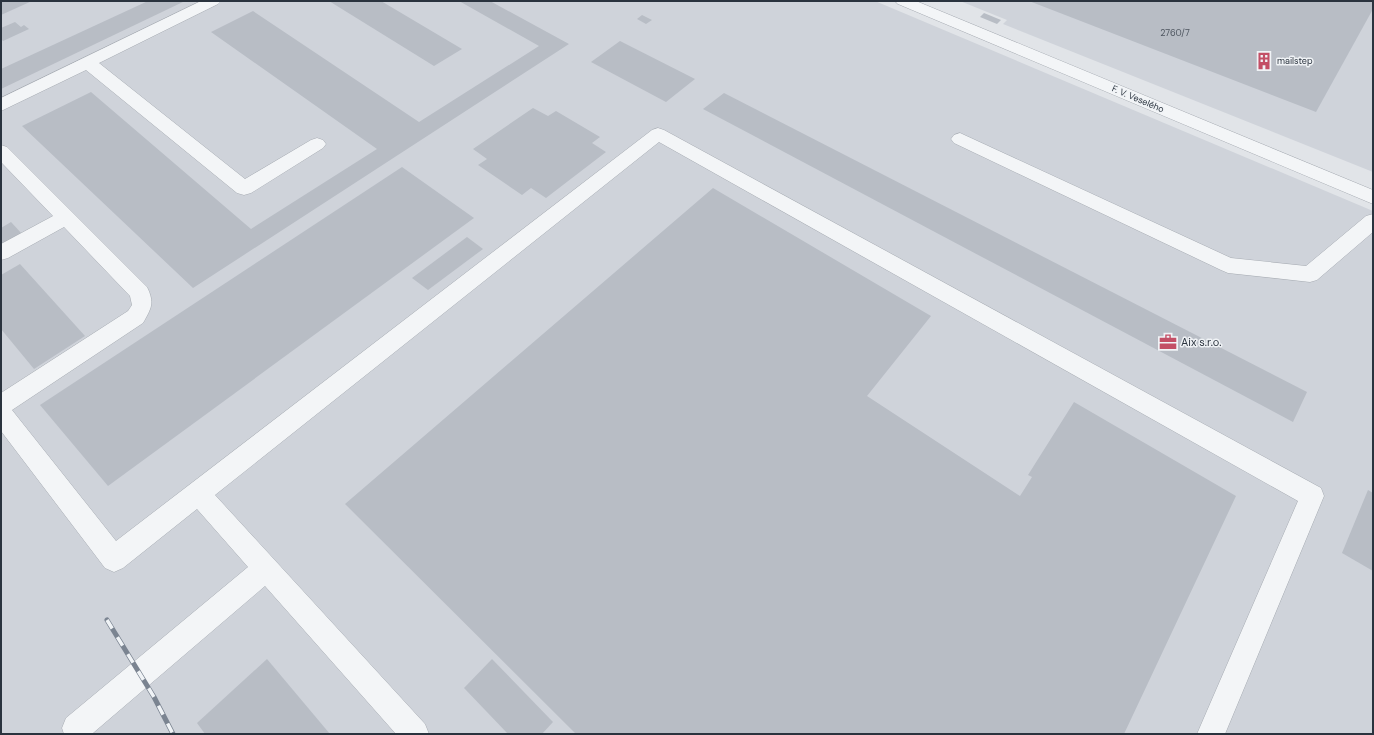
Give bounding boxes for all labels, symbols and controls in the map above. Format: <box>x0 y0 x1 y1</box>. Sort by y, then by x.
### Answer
house number: 2760/7 <box>1160 27 1190 39</box>
building icon: mailstep <box>1254 51 1274 71</box>
place label: mailstep <box>1277 55 1313 67</box>
street label: F. V. Veselého <box>1110 83 1166 115</box>
office icon: Aix s.r.o. <box>1158 332 1178 352</box>
place label: Aix s.r.o. <box>1181 335 1222 349</box>

